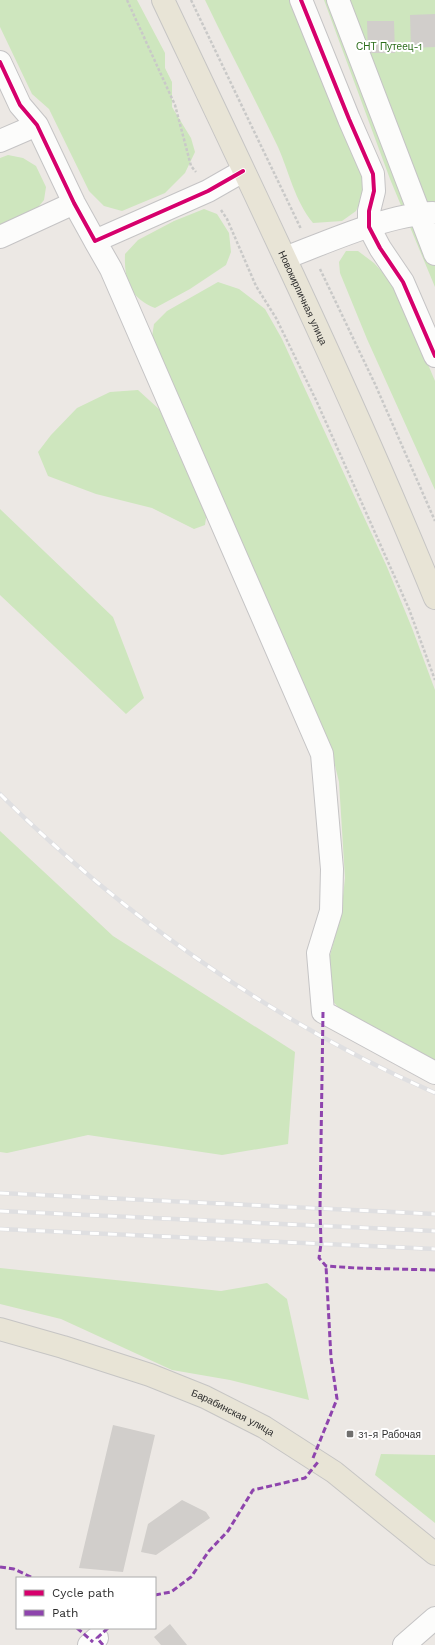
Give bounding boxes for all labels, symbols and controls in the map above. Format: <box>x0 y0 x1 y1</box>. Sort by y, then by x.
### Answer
park label: СНТ Путеец-1 <box>356 41 422 52</box>
street label: Новокирпичная улица <box>276 249 329 347</box>
street label: Барабинская улица <box>190 1387 277 1438</box>
marker: 31-я Рабочая <box>345 1429 355 1439</box>
place label: 31-я Рабочая <box>358 1429 421 1440</box>
legend <box>16 1577 156 1629</box>
text: Cycle path <box>52 1586 114 1600</box>
text: Path <box>52 1606 78 1620</box>

